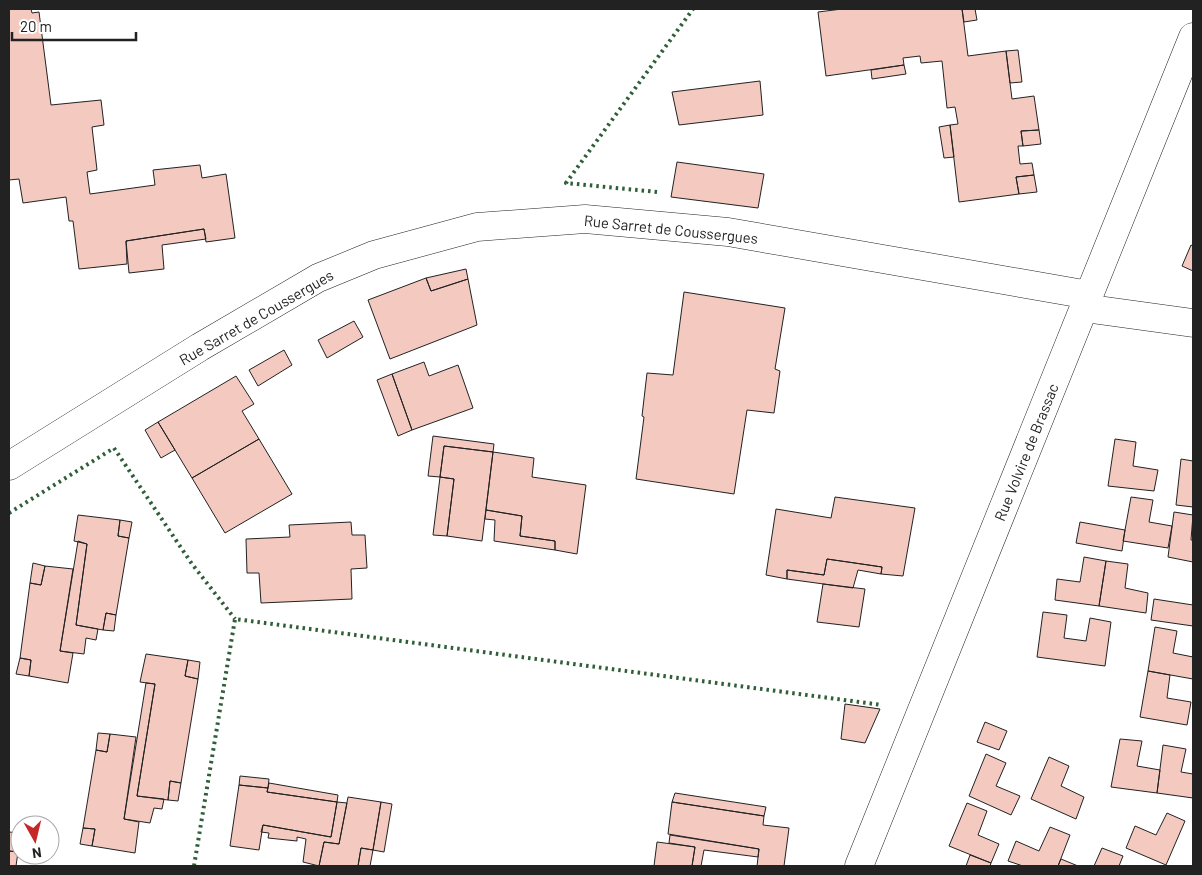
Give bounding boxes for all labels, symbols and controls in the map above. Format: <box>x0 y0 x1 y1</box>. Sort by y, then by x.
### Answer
scale bar <box>12 10 136 42</box>
text: 20 m <box>20 17 52 35</box>
street label: Rue Sarret de Coussergues <box>583 211 759 247</box>
street label: Rue Sarret de Coussergues <box>176 265 336 369</box>
street label: Rue Volvire de Brassac <box>990 380 1062 523</box>
north arrow <box>10 815 60 865</box>
text: N <box>31 844 43 862</box>

